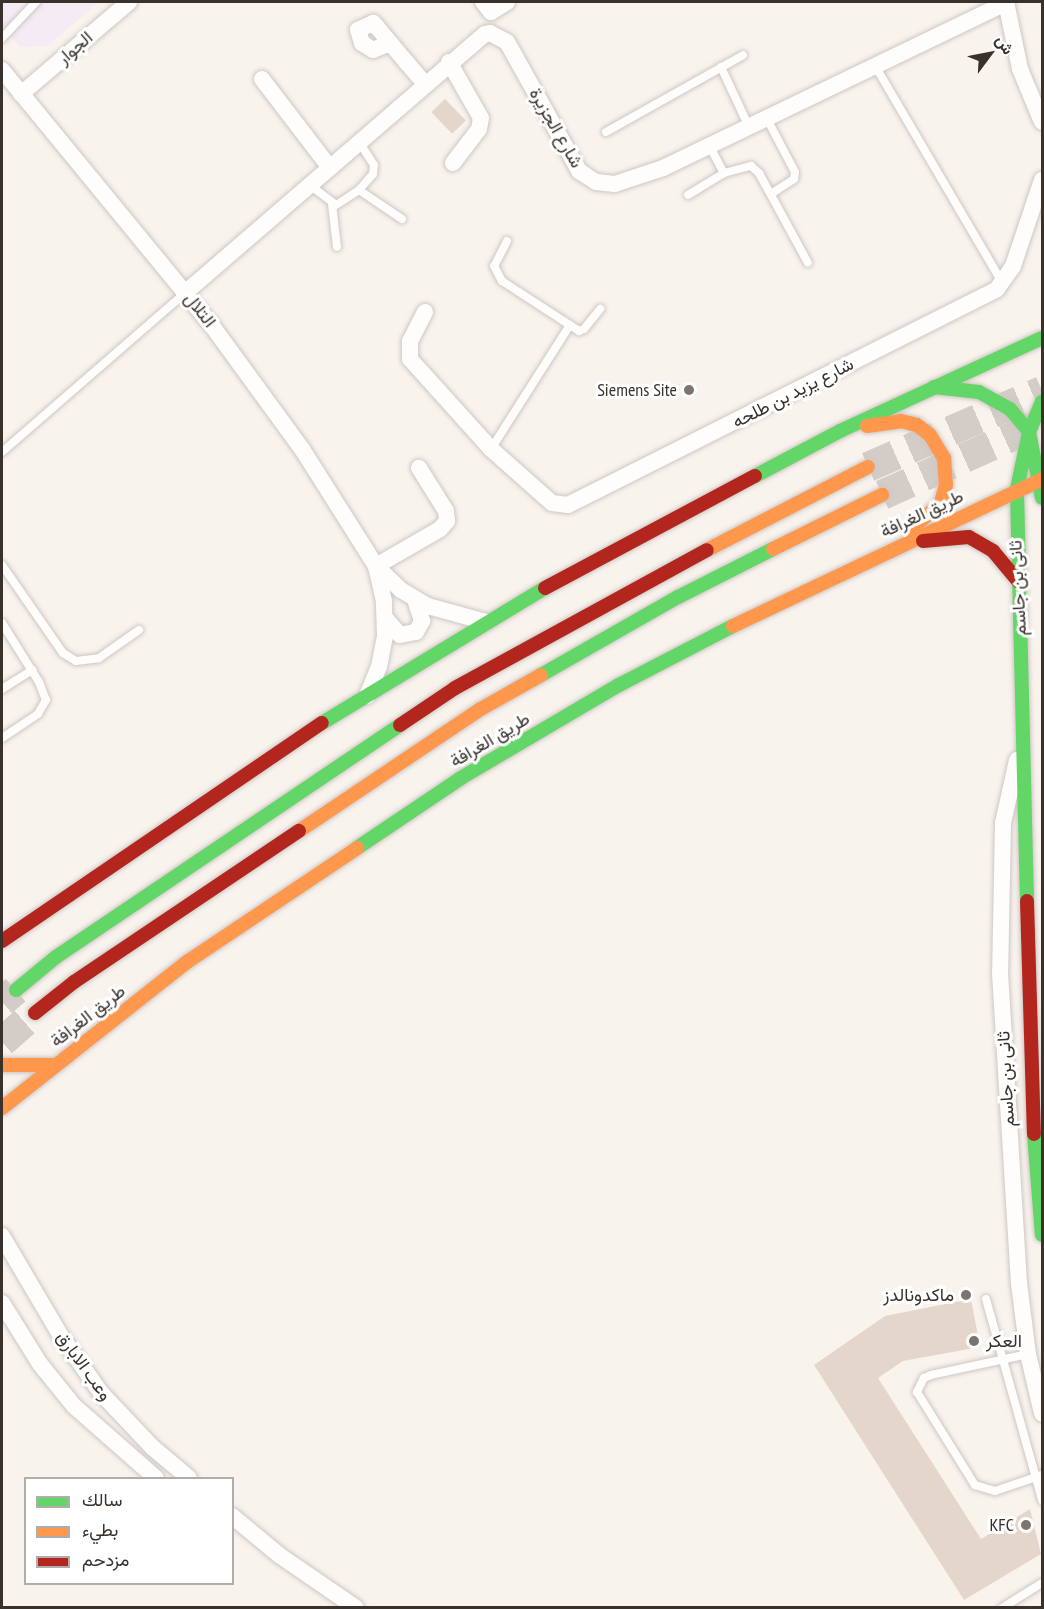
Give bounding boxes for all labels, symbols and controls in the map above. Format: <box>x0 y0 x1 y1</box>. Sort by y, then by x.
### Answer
north arrow <box>960 24 1020 84</box>
street label: الجوار <box>53 27 97 69</box>
text: ش <box>992 31 1019 58</box>
street label: شارع الجزيرة <box>524 84 588 172</box>
street label: التلال <box>180 288 220 332</box>
street label: شارع يزيد بن طلحه <box>729 353 857 433</box>
place label: Siemens Site <box>597 379 677 401</box>
marker: Siemens Site <box>682 383 696 397</box>
street label: طريق الغرافة <box>877 485 967 543</box>
street label: ثانى بن جاسم <box>1005 540 1031 636</box>
street label: طريق الغرافة <box>446 708 534 772</box>
street label: طريق الغرافة <box>46 980 130 1052</box>
street label: ثانى بن جاسم <box>993 1031 1019 1127</box>
place label: ماكدونالدز <box>883 1284 954 1306</box>
marker: ماكدونالدز <box>959 1288 973 1302</box>
street label: وعب الابارق <box>52 1327 116 1405</box>
place label: العكر <box>986 1330 1022 1352</box>
marker: العكر <box>967 1334 981 1348</box>
legend <box>24 1477 234 1585</box>
text: سالك <box>82 1488 122 1511</box>
place label: KFC <box>989 1514 1014 1536</box>
text: بطيء <box>82 1518 118 1541</box>
marker: KFC <box>1019 1518 1033 1532</box>
text: مزدحم <box>82 1548 129 1571</box>

